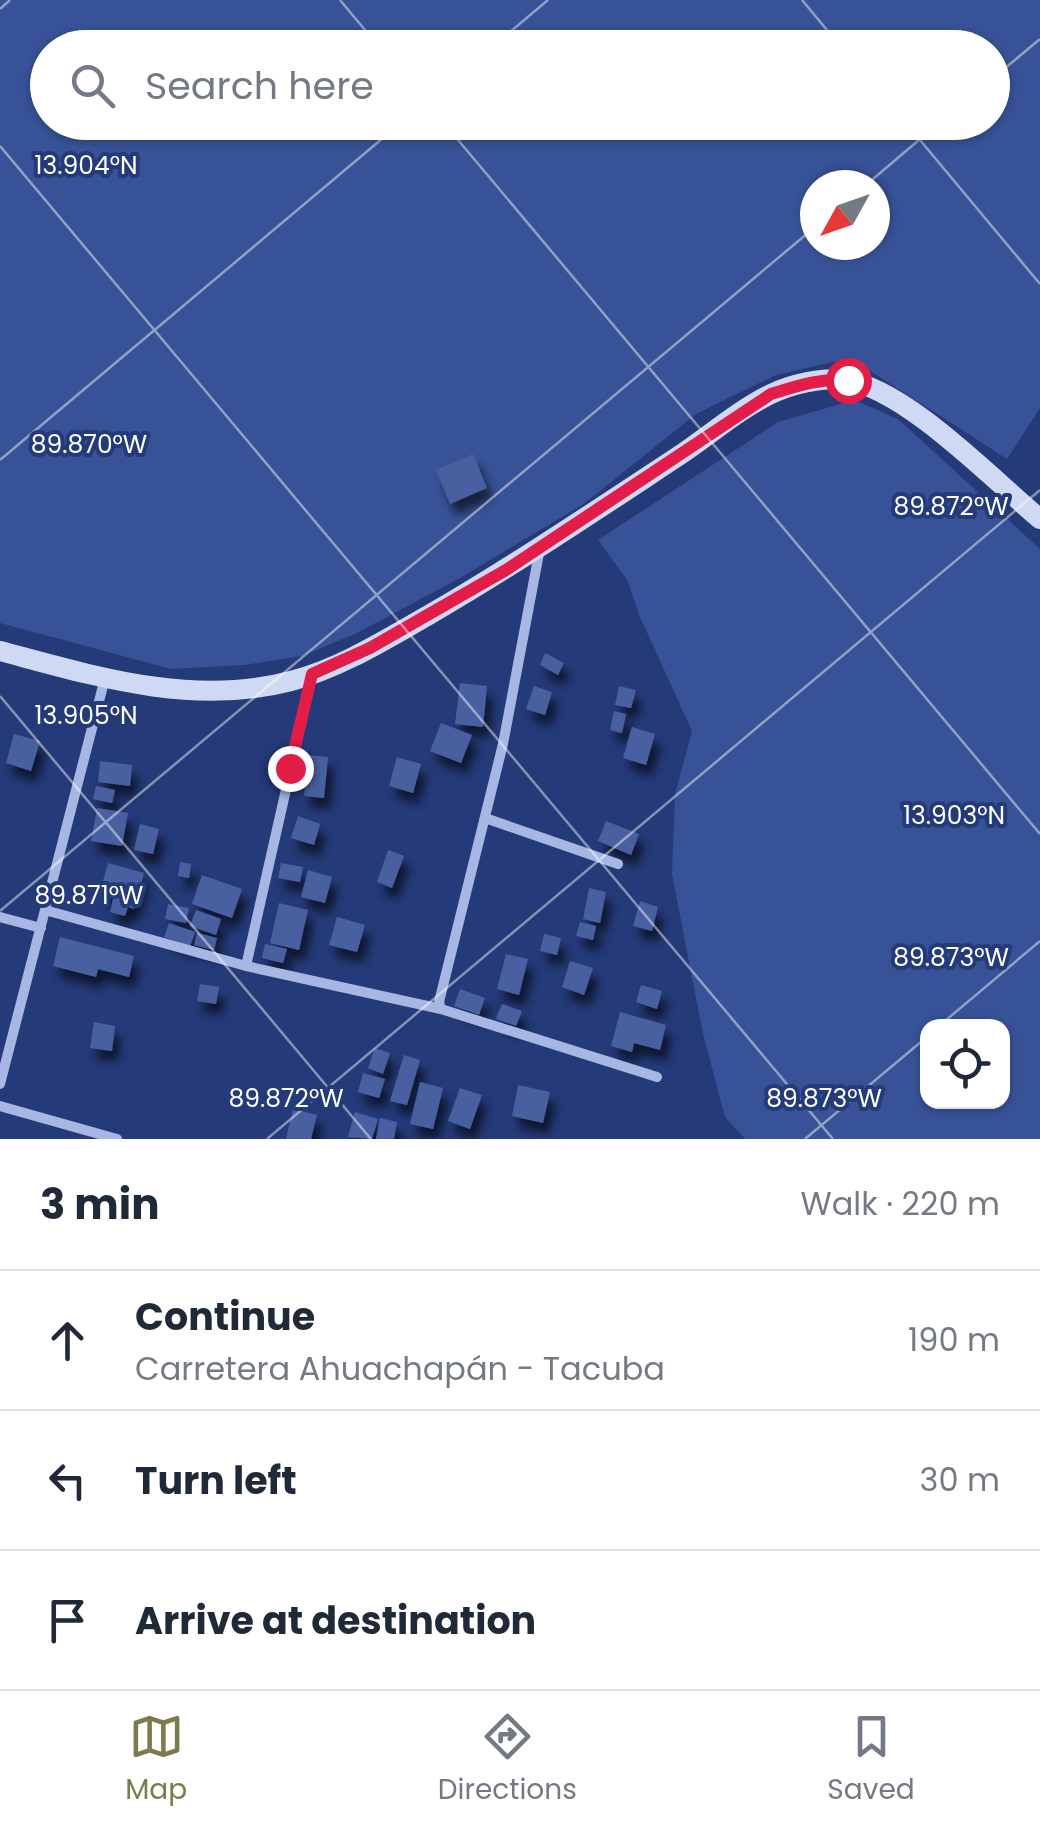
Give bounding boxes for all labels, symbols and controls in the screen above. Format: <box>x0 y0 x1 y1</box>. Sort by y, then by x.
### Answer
search box <box>30 30 1010 140</box>
icon: search <box>65 58 120 113</box>
text: Search here <box>145 59 374 112</box>
text: 13.904°N <box>35 148 137 183</box>
north arrow <box>800 170 890 260</box>
route start <box>826 358 872 404</box>
text: 89.870°W <box>31 427 147 462</box>
text: 89.872°W <box>893 489 1009 524</box>
text: 13.905°N <box>35 698 137 733</box>
route end <box>268 746 314 792</box>
text: 13.903°N <box>903 798 1005 833</box>
text: 89.871°W <box>35 878 143 913</box>
text: 89.873°W <box>893 940 1009 975</box>
map controls <box>920 1019 1010 1109</box>
button: locate <box>920 1019 1010 1109</box>
text: 89.872°W <box>228 1081 344 1116</box>
text: 89.873°W <box>766 1081 882 1116</box>
text: 3 min <box>40 1175 160 1234</box>
text: Walk · 220 m <box>801 1181 1000 1226</box>
text: Continue <box>135 1290 315 1343</box>
icon: ahead <box>40 1313 95 1368</box>
text: 190 m <box>908 1317 1000 1362</box>
text: Carretera Ahuachapán - Tacuba <box>135 1346 665 1391</box>
icon: left <box>40 1453 95 1508</box>
text: Turn left <box>135 1454 297 1507</box>
text: 30 m <box>920 1457 1000 1502</box>
icon: arrive <box>40 1593 95 1648</box>
text: Arrive at destination <box>135 1594 536 1647</box>
tab: Map <box>125 1709 187 1811</box>
tab: Directions <box>438 1709 577 1811</box>
tab: Saved <box>827 1709 915 1811</box>

